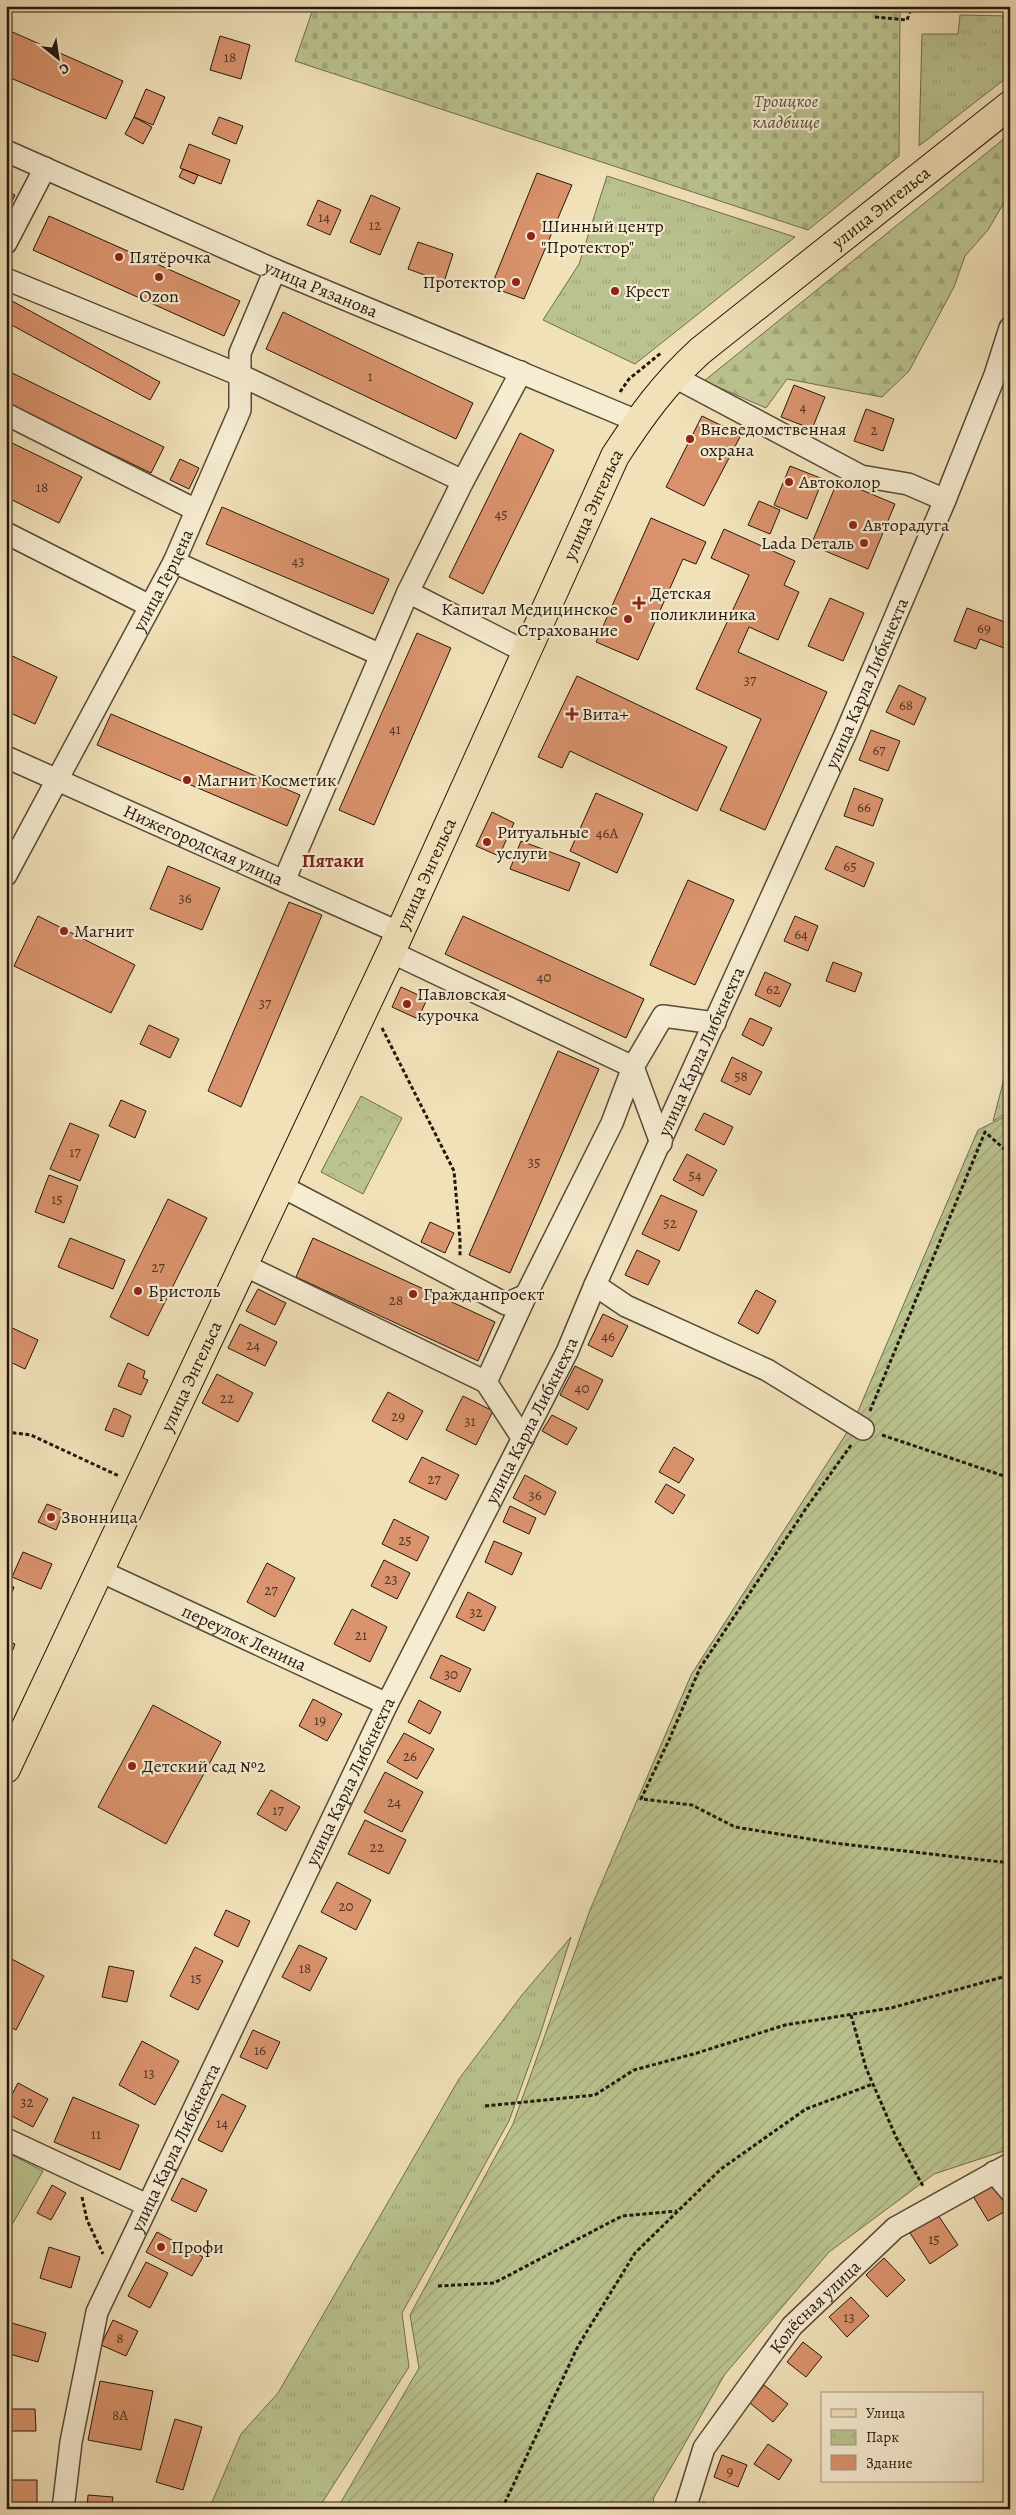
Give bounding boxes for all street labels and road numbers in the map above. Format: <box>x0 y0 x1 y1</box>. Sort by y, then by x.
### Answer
street label: улица Энгельса <box>826 160 936 255</box>
street label: улица Рязанова <box>260 254 382 324</box>
street label: улица Энгельса <box>557 443 629 565</box>
street label: улица Герцена <box>126 525 199 637</box>
street label: улица Карла Либкнехта <box>819 593 914 773</box>
street label: Нижегородская улица <box>119 799 288 892</box>
street label: улица Энгельса <box>390 814 462 934</box>
street label: улица Карла Либкнехта <box>652 962 750 1141</box>
street label: улица Энгельса <box>154 1317 228 1437</box>
street label: улица Карла Либкнехта <box>479 1333 584 1509</box>
street label: переулок Ленина <box>178 1599 311 1677</box>
street label: улица Карла Либкнехта <box>299 1692 401 1870</box>
street label: улица Карла Либкнехта <box>124 2059 226 2237</box>
street label: Колёсная улица <box>764 2254 867 2358</box>

